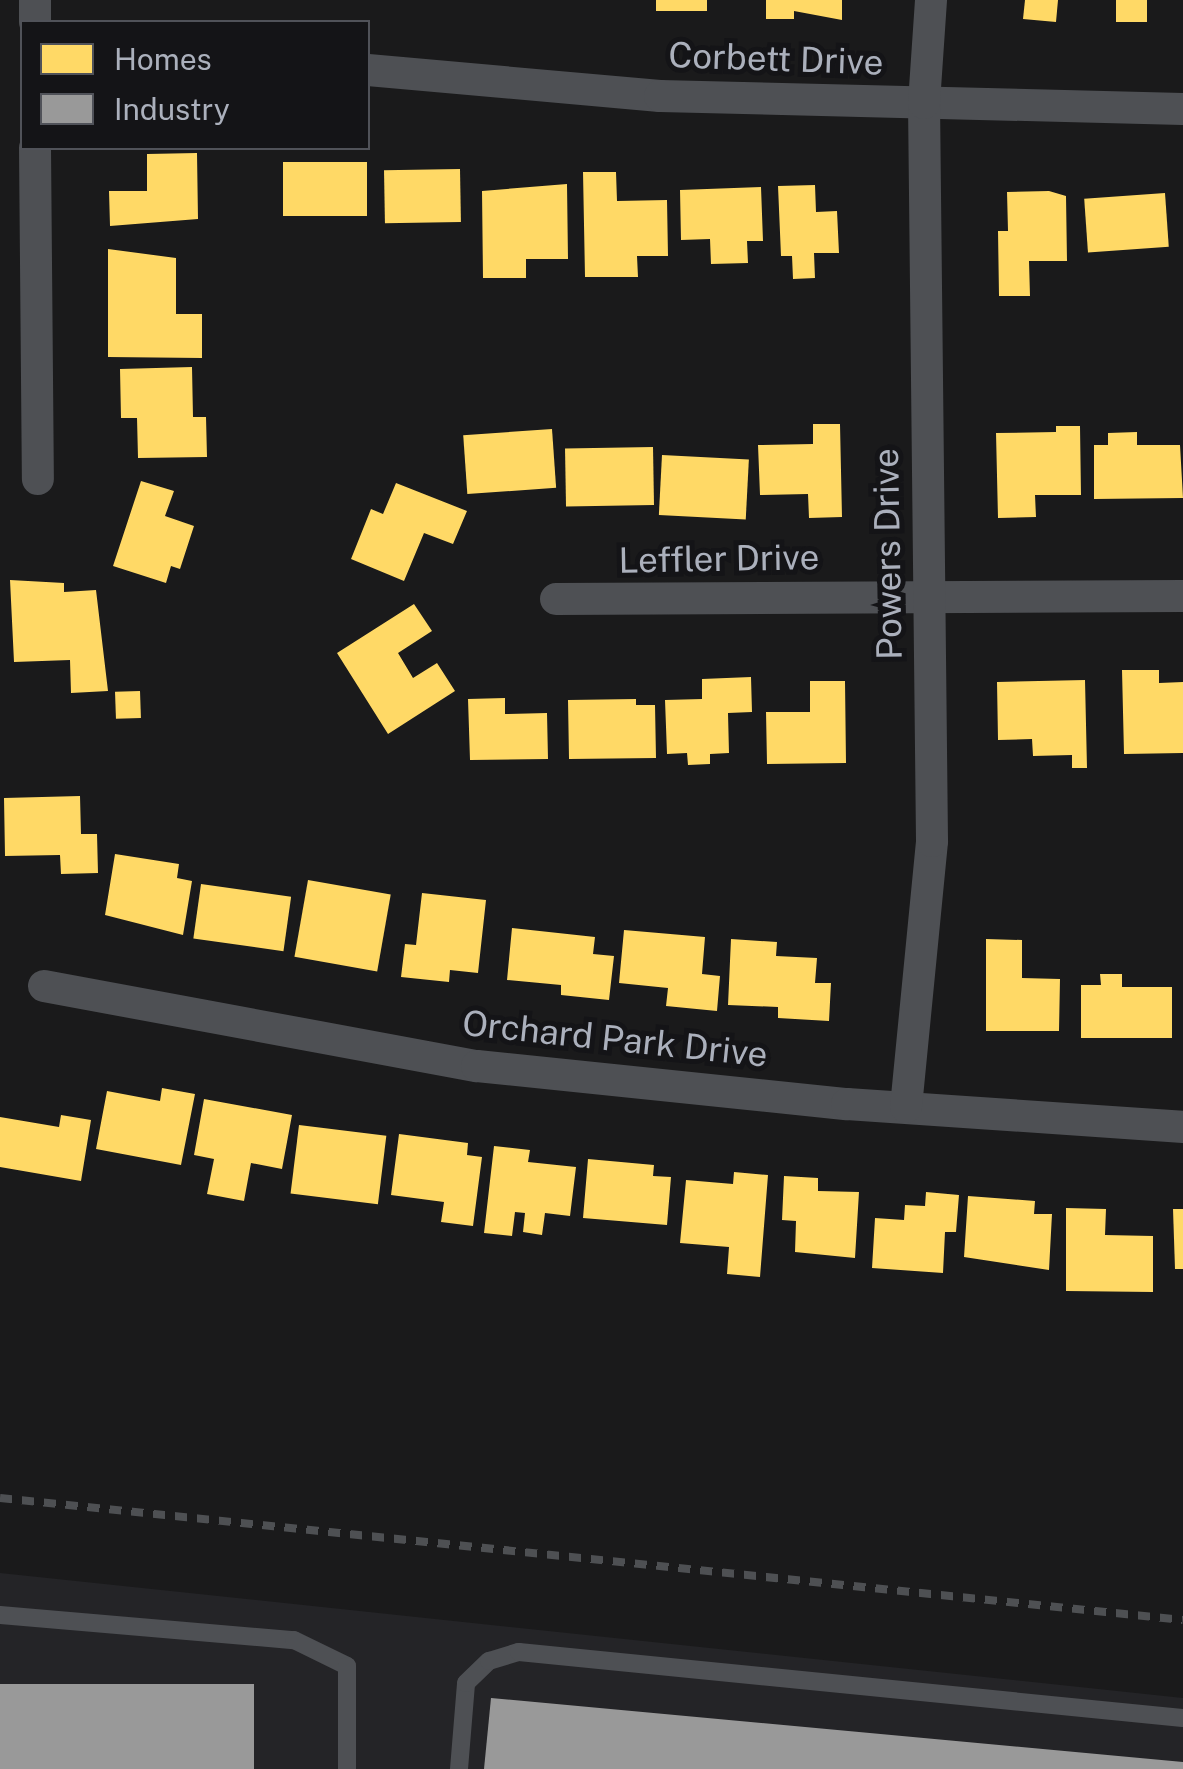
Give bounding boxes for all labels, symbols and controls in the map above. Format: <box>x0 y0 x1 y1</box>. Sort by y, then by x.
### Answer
legend <box>20 20 370 150</box>
street label: Corbett Drive <box>668 34 884 84</box>
text: Homes <box>114 41 212 77</box>
text: Industry <box>114 91 230 127</box>
street label: Powers Drive <box>865 448 911 660</box>
street label: Leffler Drive <box>618 536 820 582</box>
street label: Orchard Park Drive <box>460 1002 770 1076</box>

